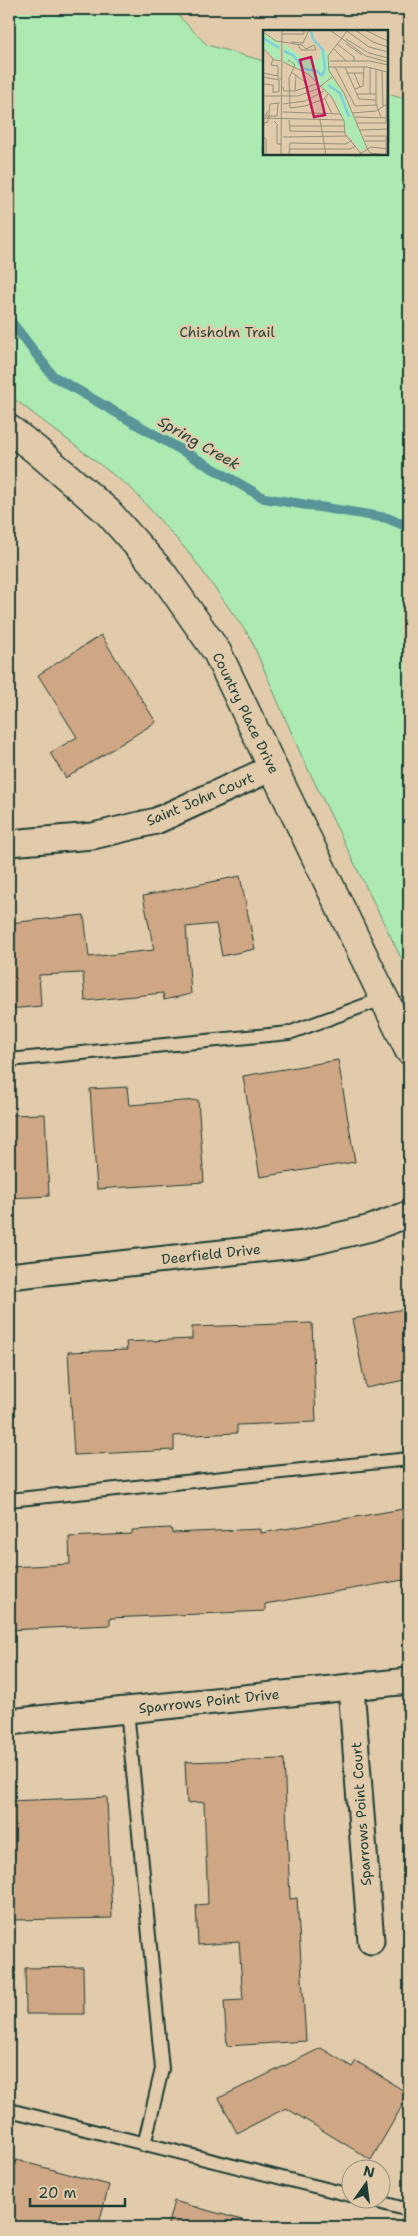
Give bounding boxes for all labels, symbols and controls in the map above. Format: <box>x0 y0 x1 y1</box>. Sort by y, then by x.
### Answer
inset map <box>263 30 388 155</box>
park label: Chisholm Trail <box>179 323 275 341</box>
water label: Spring Creek <box>154 412 244 475</box>
street label: Country Place Drive <box>209 649 283 777</box>
street label: Saint John Court <box>144 768 256 830</box>
street label: Deerfield Drive <box>160 1240 262 1268</box>
street label: Sparrows Point Drive <box>138 1685 280 1717</box>
street label: Sparrows Point Court <box>347 1741 375 1887</box>
north arrow <box>340 2158 390 2208</box>
text: N <box>362 2161 377 2181</box>
scale bar <box>30 2176 125 2208</box>
text: 20 m <box>38 2183 77 2203</box>

